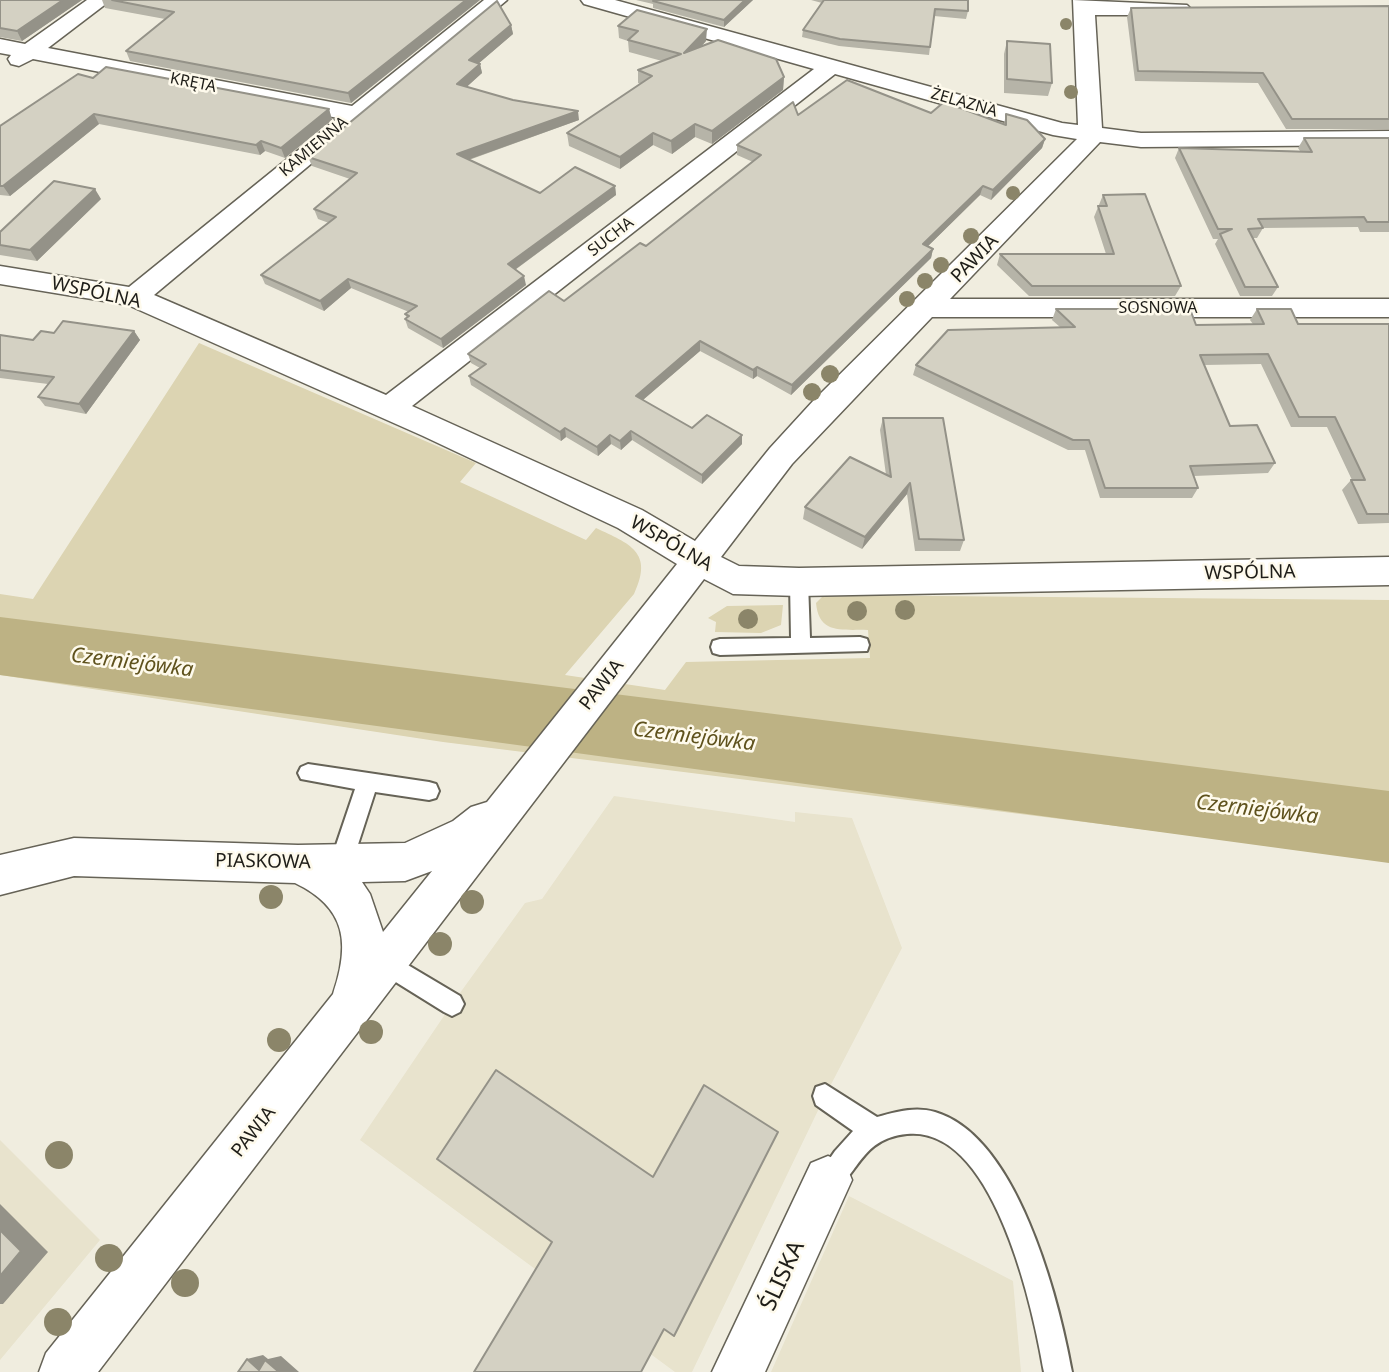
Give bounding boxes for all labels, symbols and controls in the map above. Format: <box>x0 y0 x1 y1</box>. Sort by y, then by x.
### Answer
street label: KRĘTA <box>168 69 218 97</box>
street label: ŻELAZNA <box>929 84 999 122</box>
street label: KAMIENNA <box>276 113 352 181</box>
street label: SUCHA <box>584 213 638 261</box>
street label: PAWIA <box>947 230 1003 288</box>
street label: WSPÓLNA <box>49 272 143 314</box>
street label: SOSNOWA <box>1118 298 1198 318</box>
street label: WSPÓLNA <box>626 511 716 577</box>
street label: WSPÓLNA <box>1204 561 1296 585</box>
water label: Czerniejówka <box>69 643 195 683</box>
street label: PAWIA <box>575 655 629 715</box>
water label: Czerniejówka <box>631 717 757 757</box>
water label: Czerniejówka <box>1194 790 1320 830</box>
street label: PIASKOWA <box>215 850 311 874</box>
street label: PAWIA <box>227 1102 281 1162</box>
street label: ŚLISKA <box>755 1237 811 1315</box>

